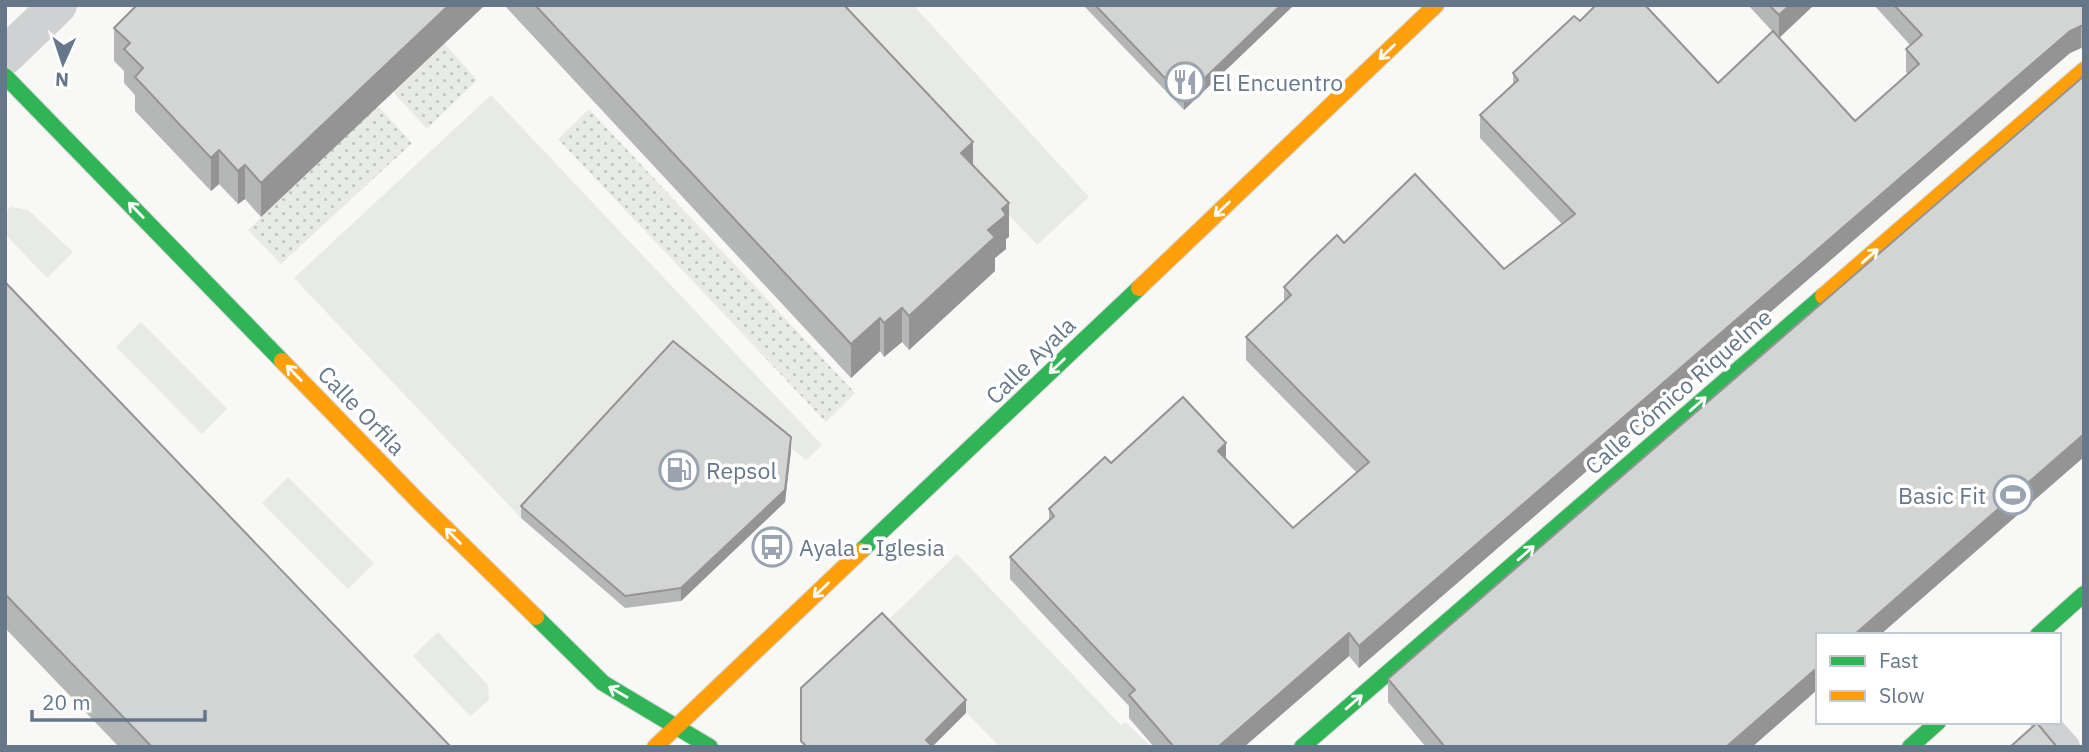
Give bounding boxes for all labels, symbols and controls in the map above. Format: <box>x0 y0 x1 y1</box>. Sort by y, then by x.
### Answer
north arrow <box>28 28 98 98</box>
one-way arrow <box>1378 44 1395 61</box>
restaurant icon: El Encuentro <box>1164 61 1206 103</box>
place label: El Encuentro <box>1212 67 1343 97</box>
text: N <box>55 68 70 92</box>
one-way arrow <box>1213 201 1231 217</box>
one-way arrow <box>127 202 144 219</box>
one-way arrow <box>1860 248 1878 264</box>
street label: Calle Cómico Riquelme <box>1578 302 1778 480</box>
street label: Calle Ayala <box>979 310 1081 410</box>
one-way arrow <box>1049 357 1066 374</box>
street label: Calle Orfila <box>312 359 412 461</box>
one-way arrow <box>286 365 303 382</box>
one-way arrow <box>1688 396 1706 412</box>
fuel station icon: Repsol <box>658 449 700 491</box>
place label: Repsol <box>706 455 777 485</box>
sports icon: Basic Fit <box>1992 474 2034 516</box>
place label: Basic Fit <box>1898 480 1986 510</box>
bus stop icon: Ayala - Iglesia <box>751 526 793 568</box>
one-way arrow <box>445 527 462 544</box>
place label: Ayala - Iglesia <box>799 532 945 562</box>
one-way arrow <box>1516 545 1534 561</box>
one-way arrow <box>813 582 830 599</box>
legend <box>1816 633 2061 724</box>
text: Fast <box>1879 646 1919 674</box>
scale bar <box>32 678 205 722</box>
text: Slow <box>1879 681 1925 709</box>
one-way arrow <box>608 685 629 698</box>
text: 20 m <box>42 688 91 716</box>
one-way arrow <box>1344 694 1362 710</box>

